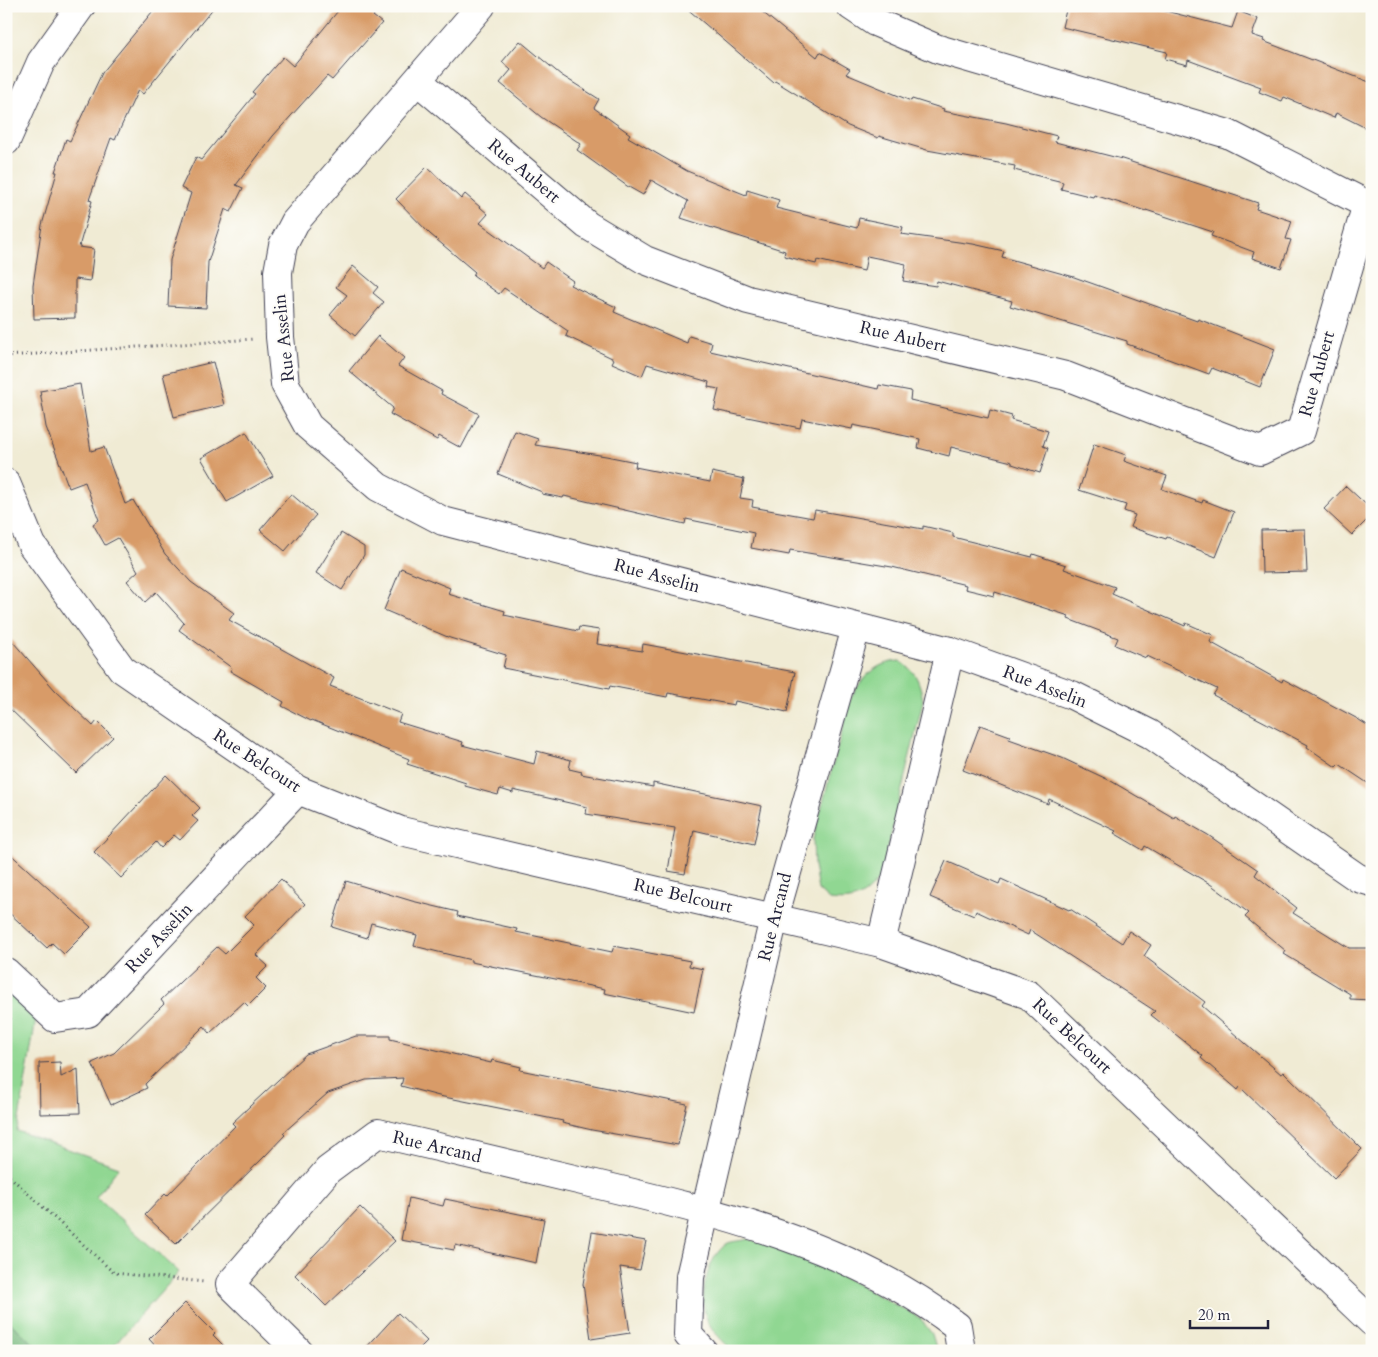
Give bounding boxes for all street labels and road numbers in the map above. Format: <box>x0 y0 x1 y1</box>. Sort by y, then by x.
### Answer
street label: Rue Aubert <box>482 133 566 209</box>
street label: Rue Asselin <box>267 292 301 383</box>
street label: Rue Aubert <box>857 315 949 359</box>
street label: Rue Aubert <box>1293 328 1341 420</box>
street label: Rue Asselin <box>611 553 704 600</box>
street label: Rue Asselin <box>999 660 1091 715</box>
street label: Rue Belcourt <box>208 723 306 799</box>
street label: Rue Arcand <box>752 870 798 964</box>
street label: Rue Belcourt <box>631 873 735 920</box>
street label: Rue Asselin <box>120 897 199 979</box>
street label: Rue Belcourt <box>1027 993 1117 1080</box>
street label: Rue Arcand <box>390 1125 484 1169</box>

